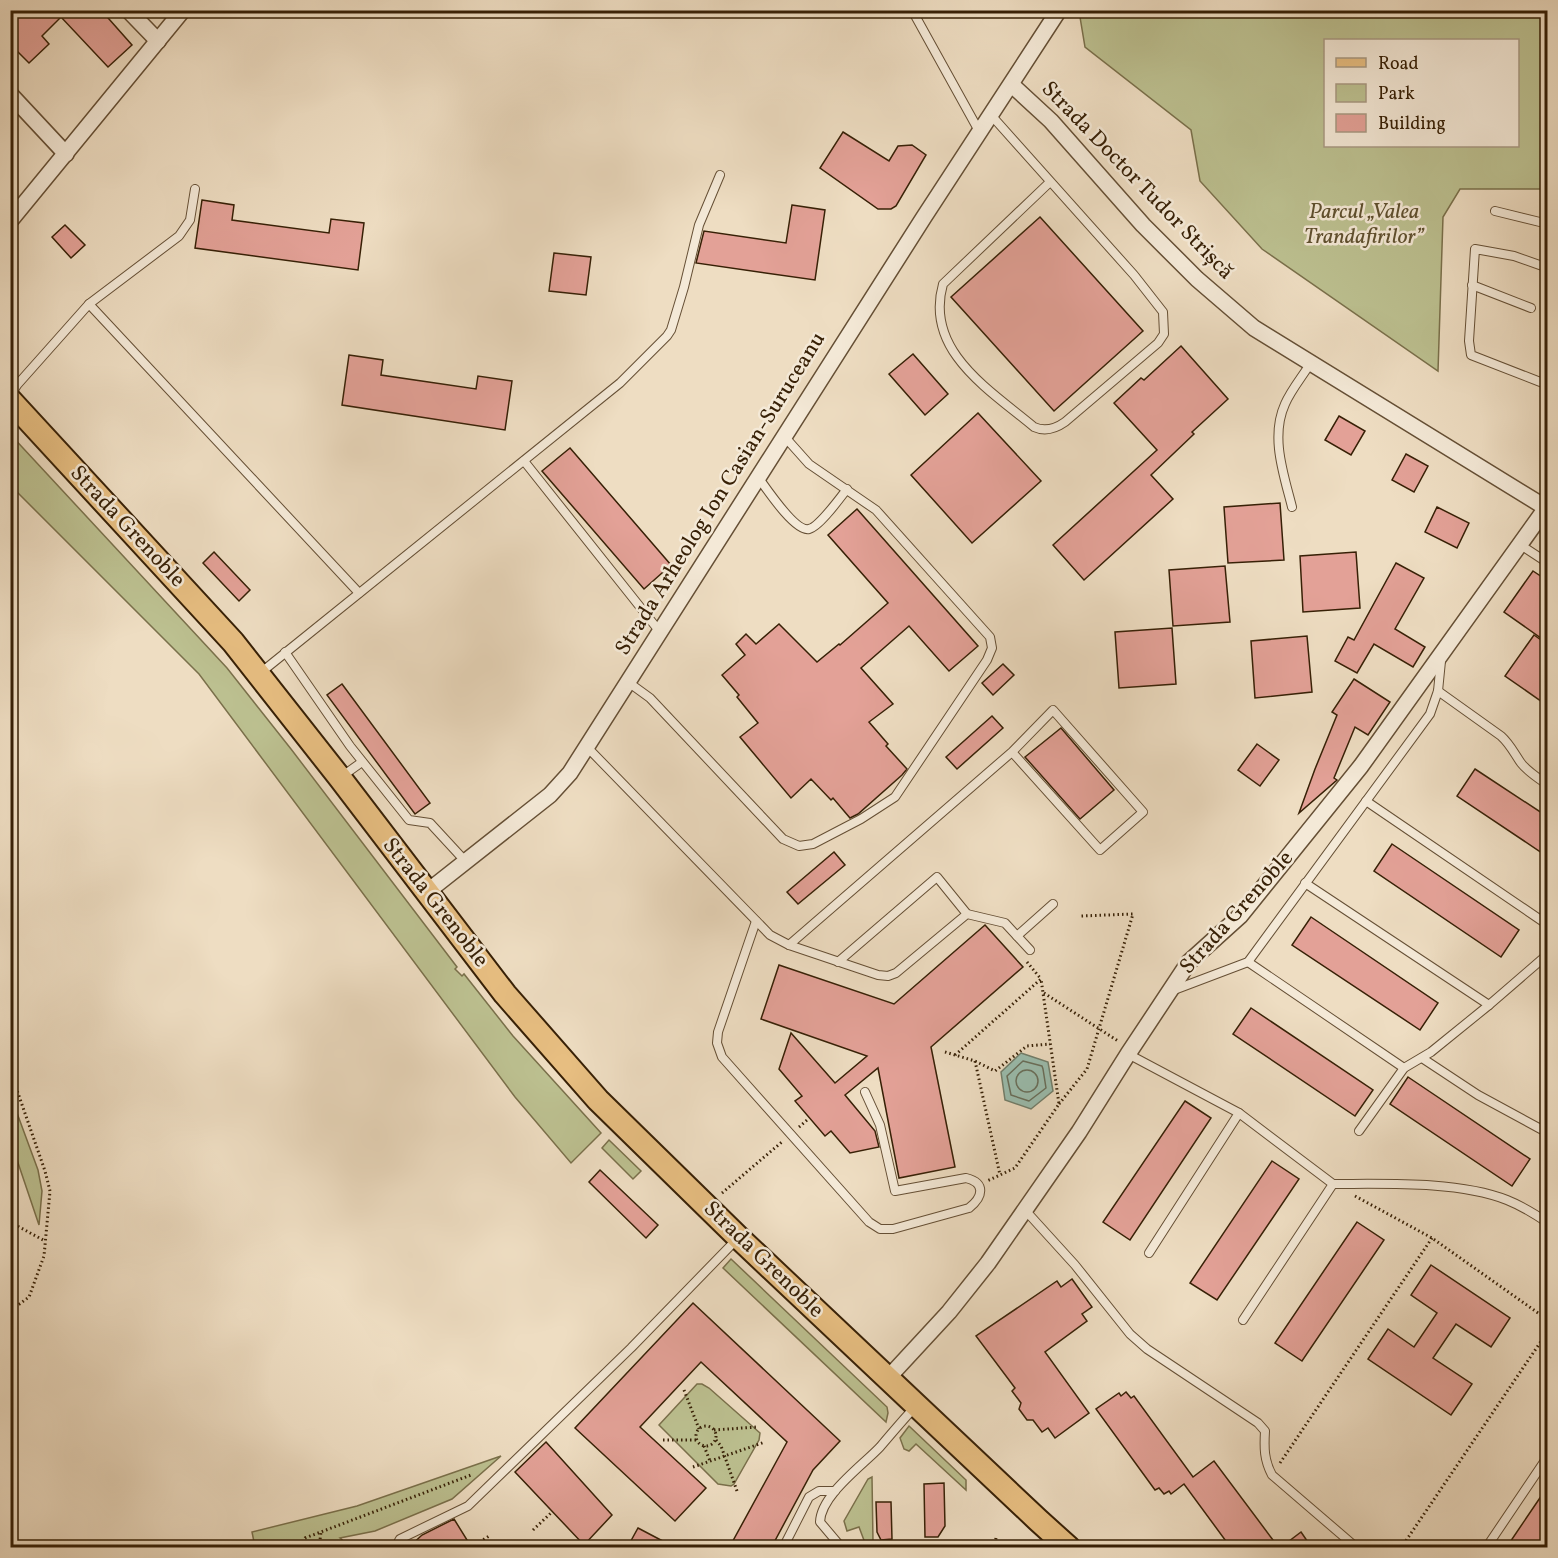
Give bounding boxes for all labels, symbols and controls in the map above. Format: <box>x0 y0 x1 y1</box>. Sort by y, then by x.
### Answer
legend <box>1324 39 1519 147</box>
text: Road <box>1378 52 1419 77</box>
street label: Strada Doctor Tudor Strișcă <box>1034 75 1240 287</box>
text: Park <box>1378 82 1415 107</box>
text: Building <box>1378 112 1446 137</box>
park label: Parcul „Valea Trandafirilor” <box>1304 197 1425 253</box>
street label: Strada Arheolog Ion Casian-Suruceanu <box>608 326 834 662</box>
street label: Strada Grenoble <box>62 459 192 595</box>
street label: Strada Grenoble <box>374 832 496 974</box>
street label: Strada Grenoble <box>1173 844 1301 982</box>
street label: Strada Grenoble <box>696 1194 830 1326</box>

